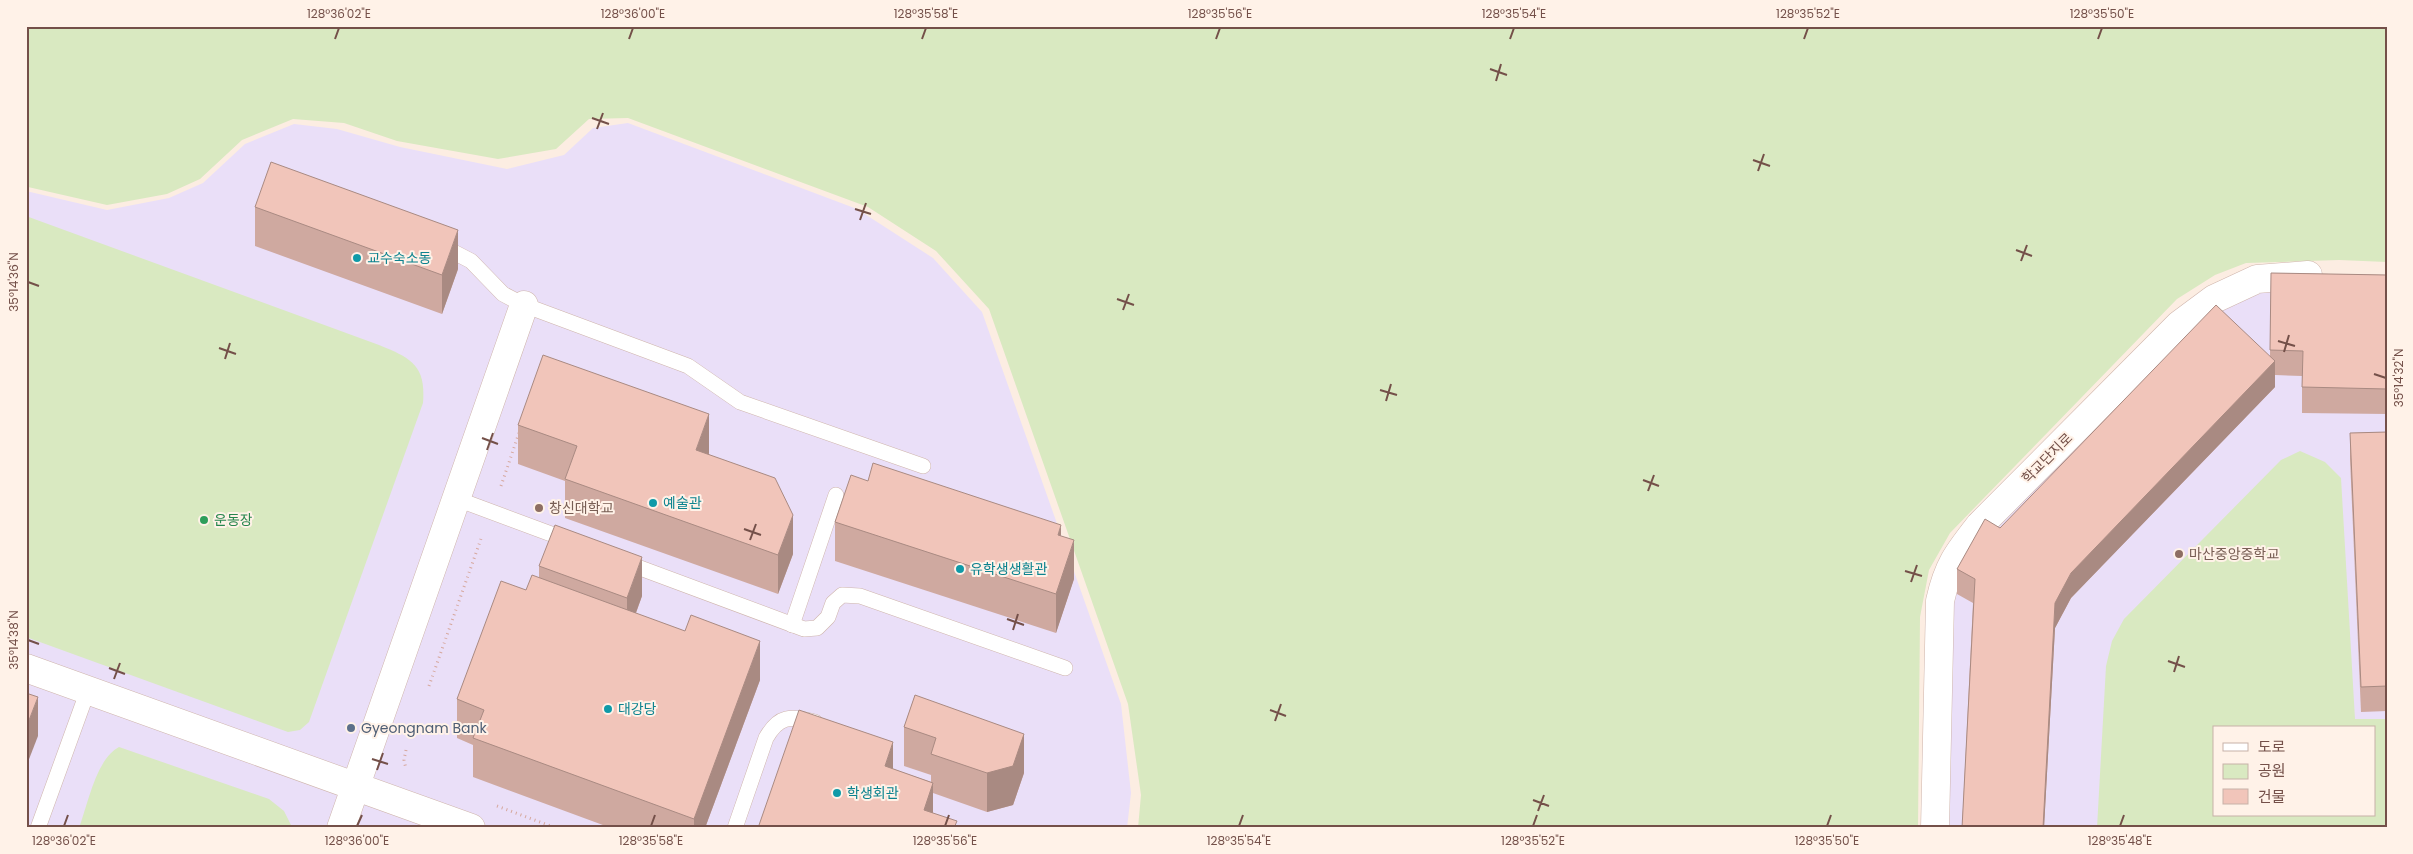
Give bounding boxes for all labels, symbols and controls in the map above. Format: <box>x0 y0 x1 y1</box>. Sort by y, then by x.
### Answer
text: 128°36'02"E <box>307 5 371 22</box>
text: 128°36'00"E <box>601 5 665 22</box>
text: 128°35'58"E <box>894 5 958 22</box>
text: 128°35'56"E <box>1188 5 1252 22</box>
text: 128°35'54"E <box>1482 5 1546 22</box>
text: 128°35'52"E <box>1776 5 1840 22</box>
text: 128°35'50"E <box>2070 5 2134 22</box>
place label: 교수숙소동 <box>367 248 432 268</box>
text: 35°14'36"N <box>5 252 22 312</box>
marker: 교수숙소동 <box>351 252 363 264</box>
text: 35°14'32"N <box>2390 349 2407 407</box>
street label: 학교단지로 <box>2017 428 2077 488</box>
place label: 예술관 <box>663 493 702 513</box>
marker: 예술관 <box>647 497 659 509</box>
place label: 창신대학교 <box>549 498 614 518</box>
marker: 창신대학교 <box>533 502 545 514</box>
place label: 운동장 <box>214 510 253 530</box>
marker: 운동장 <box>198 514 210 526</box>
place label: 마산중앙중학교 <box>2189 544 2279 564</box>
marker: 마산중앙중학교 <box>2173 548 2185 560</box>
place label: 유학생생활관 <box>970 559 1047 579</box>
marker: 유학생생활관 <box>954 563 966 575</box>
text: 35°14'38"N <box>5 610 22 670</box>
place label: 대강당 <box>618 699 657 719</box>
marker: 대강당 <box>602 703 614 715</box>
place label: Gyeongnam Bank <box>361 718 487 738</box>
marker: Gyeongnam Bank <box>345 722 357 734</box>
legend <box>2213 726 2376 816</box>
text: 도로 <box>2258 736 2286 757</box>
text: 공원 <box>2258 760 2286 781</box>
place label: 학생회관 <box>847 783 899 803</box>
text: 건물 <box>2258 786 2286 807</box>
marker: 학생회관 <box>831 787 843 799</box>
text: 128°36'02"E <box>32 832 96 849</box>
text: 128°36'00"E <box>325 832 389 849</box>
text: 128°35'58"E <box>619 832 683 849</box>
text: 128°35'56"E <box>913 832 977 849</box>
text: 128°35'54"E <box>1207 832 1271 849</box>
text: 128°35'52"E <box>1501 832 1565 849</box>
text: 128°35'50"E <box>1795 832 1859 849</box>
text: 128°35'48"E <box>2088 832 2152 849</box>

